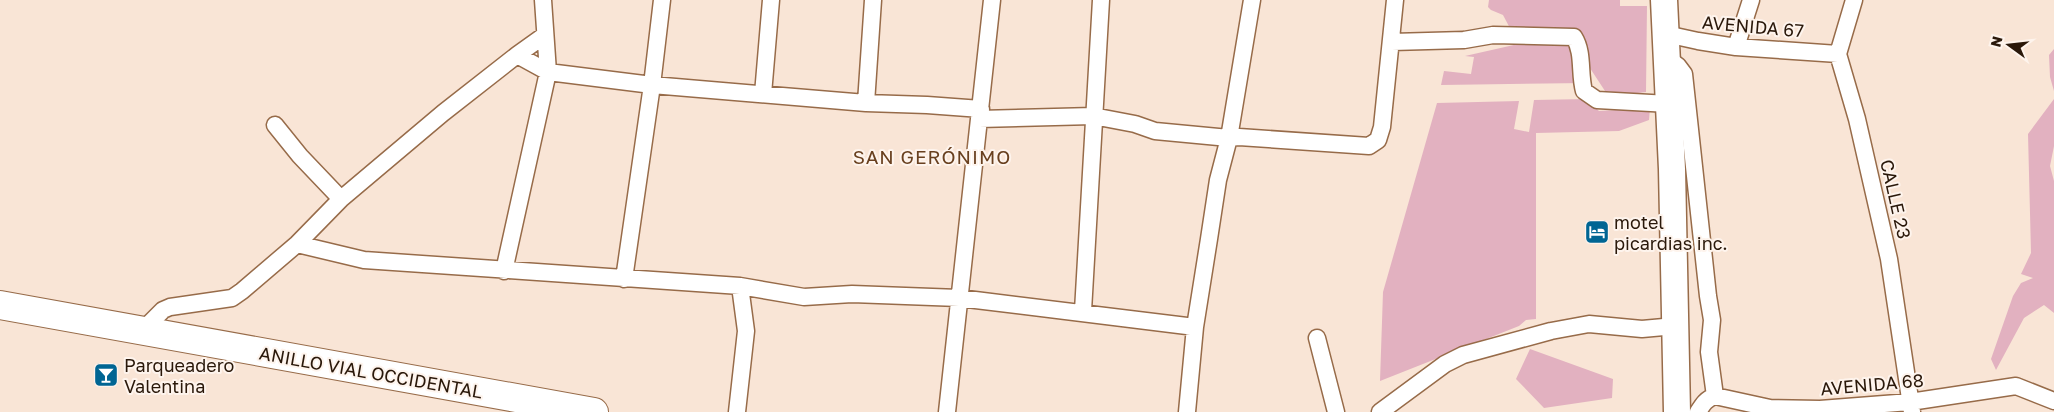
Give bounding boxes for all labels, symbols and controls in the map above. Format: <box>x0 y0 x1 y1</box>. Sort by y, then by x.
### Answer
street label: AVENIDA 67 <box>1701 11 1805 41</box>
north arrow <box>1984 20 2034 70</box>
text: N <box>1986 34 2006 49</box>
district label: SAN GERÓNIMO <box>853 145 1011 168</box>
street label: CALLE 23 <box>1876 157 1916 241</box>
place label: motel picardias inc. <box>1614 211 1728 254</box>
hotel icon: motel picardias inc. <box>1584 219 1610 245</box>
street label: ANILLO VIAL OCCIDENTAL <box>258 342 484 402</box>
place label: Parqueadero Valentina <box>124 354 234 397</box>
bar icon: Parqueadero Valentina <box>93 362 119 388</box>
street label: AVENIDA 68 <box>1819 369 1925 399</box>

